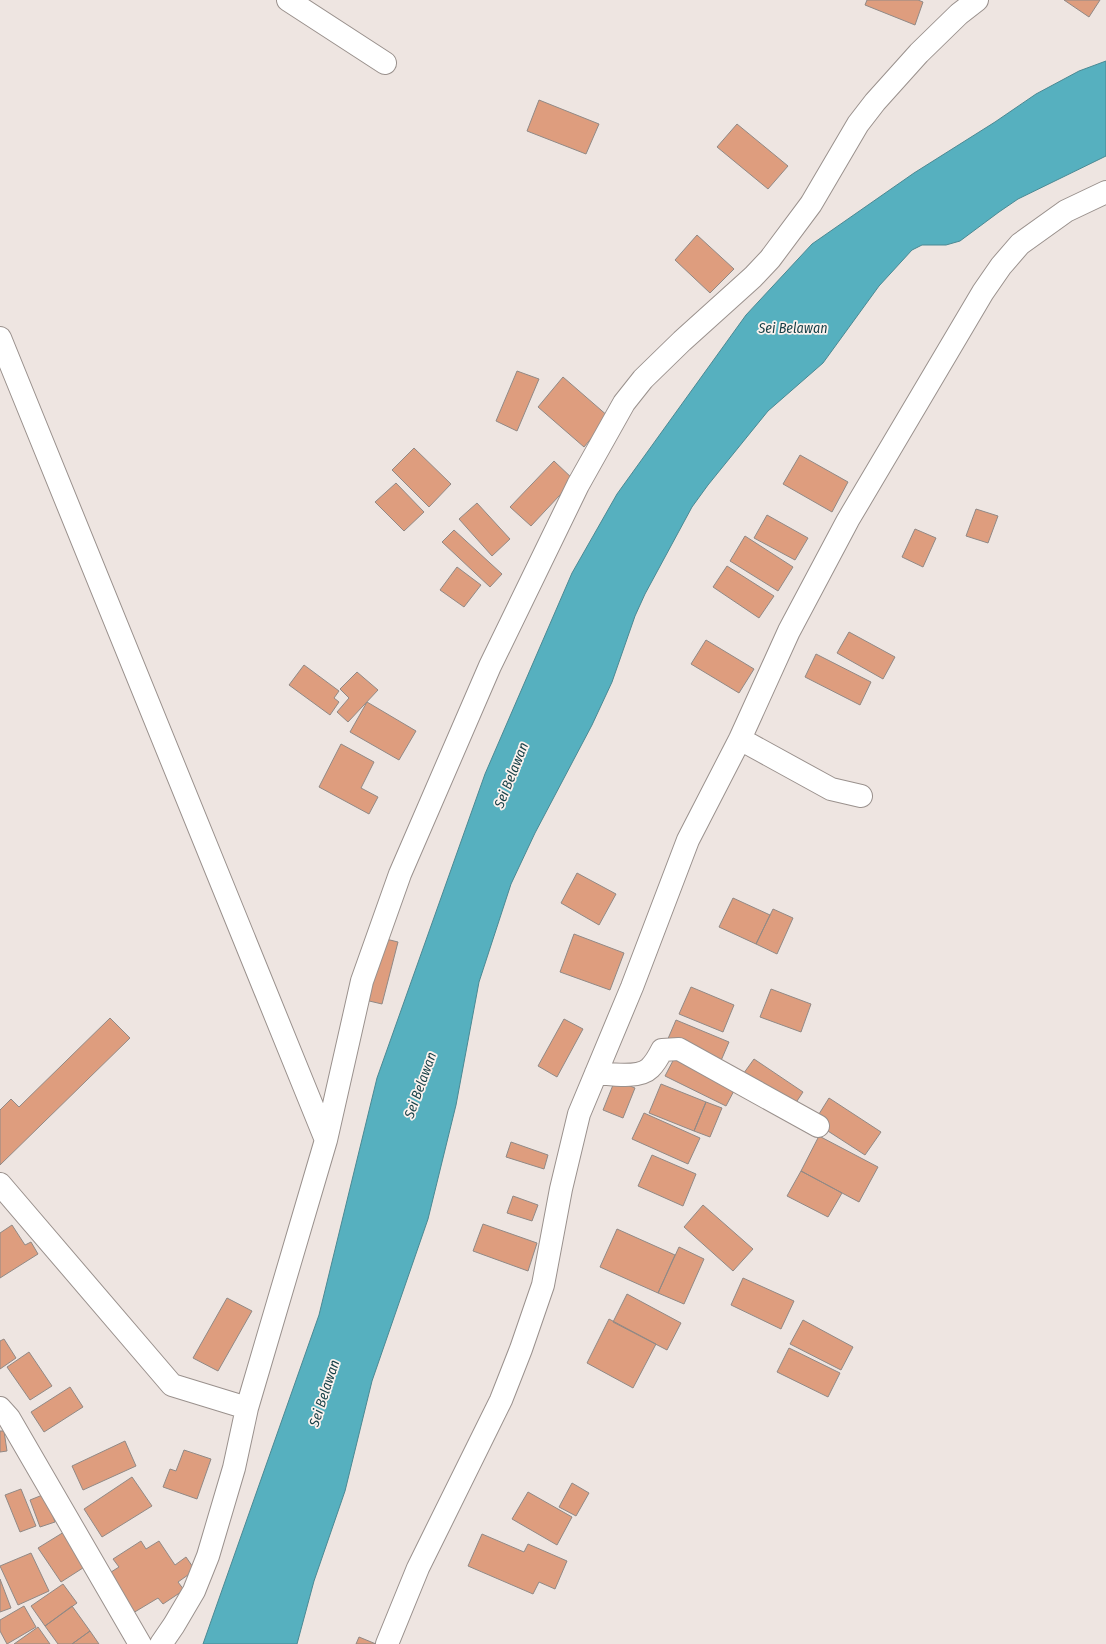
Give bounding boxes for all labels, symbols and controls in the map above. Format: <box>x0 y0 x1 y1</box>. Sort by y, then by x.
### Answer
water label: Sei Belawan <box>757 320 828 337</box>
water label: Sei Belawan <box>490 740 532 811</box>
water label: Sei Belawan <box>400 1050 440 1121</box>
water label: Sei Belawan <box>305 1358 343 1430</box>

